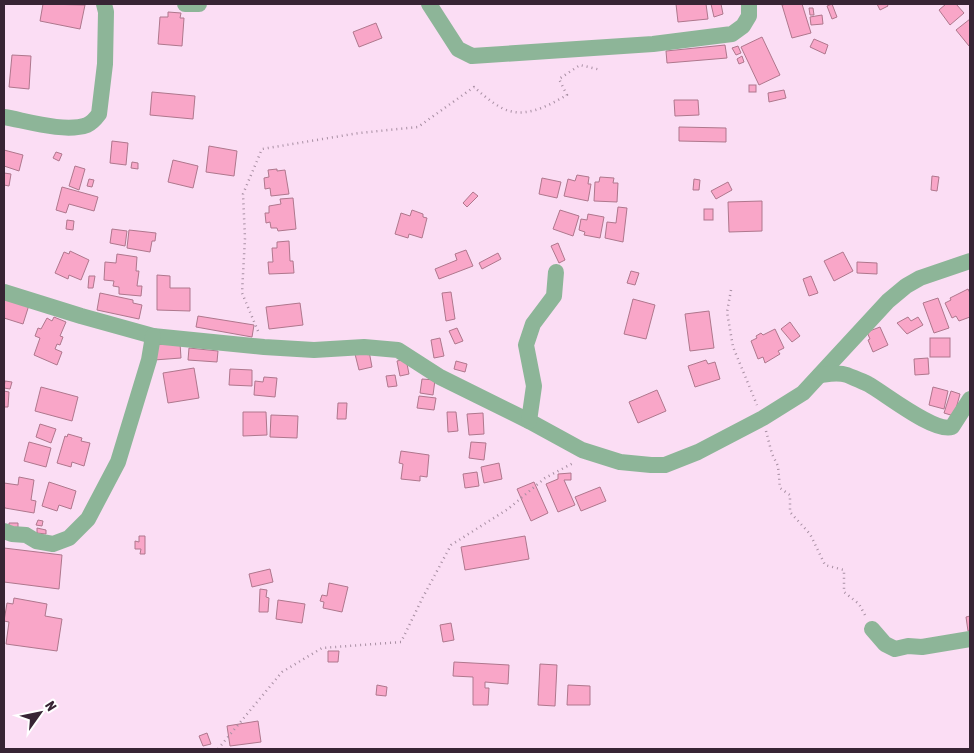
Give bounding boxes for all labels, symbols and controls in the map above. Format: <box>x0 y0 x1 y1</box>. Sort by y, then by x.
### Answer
north arrow <box>15 688 65 738</box>
text: N <box>42 698 60 714</box>

